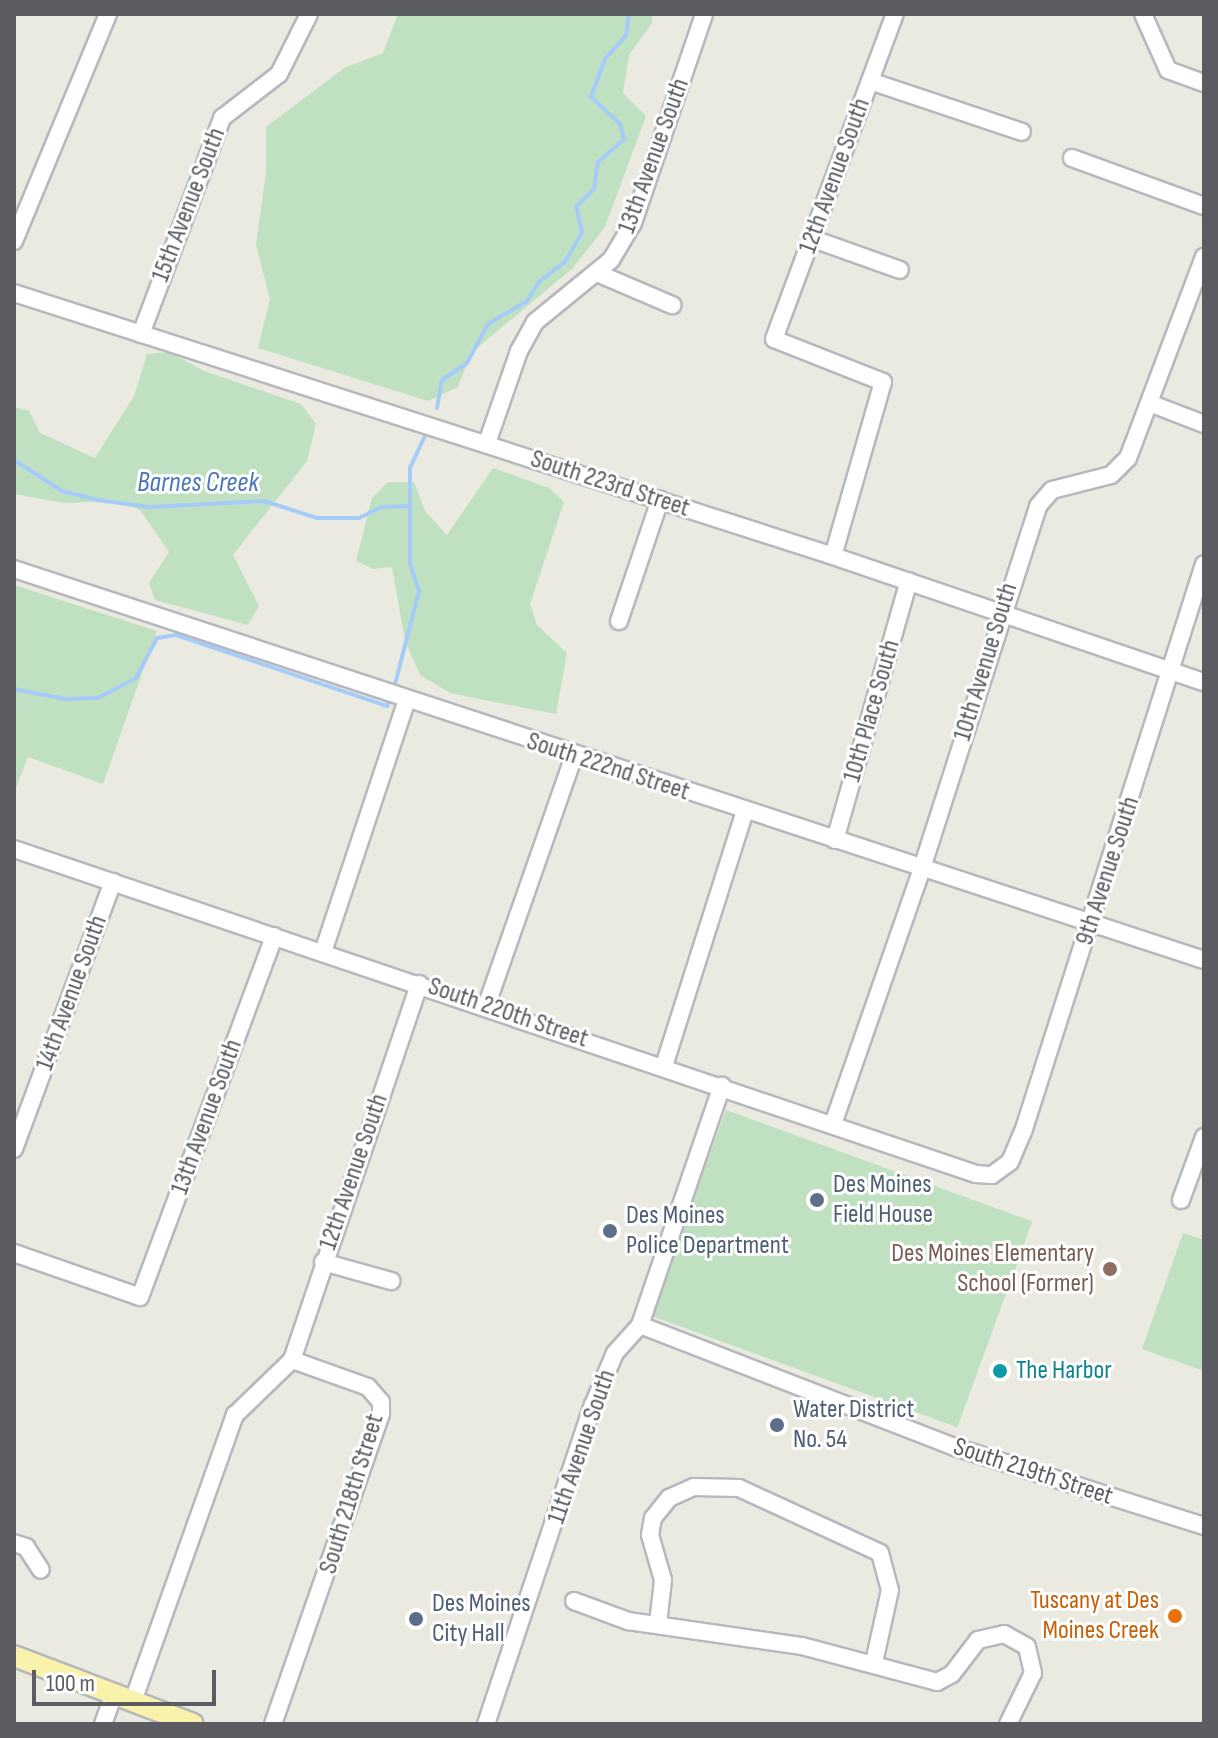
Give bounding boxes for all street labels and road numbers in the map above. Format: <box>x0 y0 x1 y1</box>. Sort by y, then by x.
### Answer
street label: 13th Avenue South <box>612 74 696 238</box>
street label: 12th Avenue South <box>792 94 878 258</box>
street label: 15th Avenue South <box>145 124 233 286</box>
street label: South 223rd Street <box>527 444 693 524</box>
street label: 10th Avenue South <box>947 579 1025 745</box>
street label: 10th Place South <box>837 636 907 786</box>
street label: South 222nd Street <box>523 726 693 808</box>
street label: 9th Avenue South <box>1069 793 1147 949</box>
street label: 14th Avenue South <box>30 911 114 1075</box>
street label: South 220th Street <box>424 971 592 1055</box>
street label: 13th Avenue South <box>165 1035 249 1199</box>
street label: 12th Avenue South <box>313 1090 395 1254</box>
street label: 11th Avenue South <box>541 1366 623 1528</box>
street label: South 218th Street <box>313 1410 391 1578</box>
street label: South 219th Street <box>949 1432 1117 1512</box>

